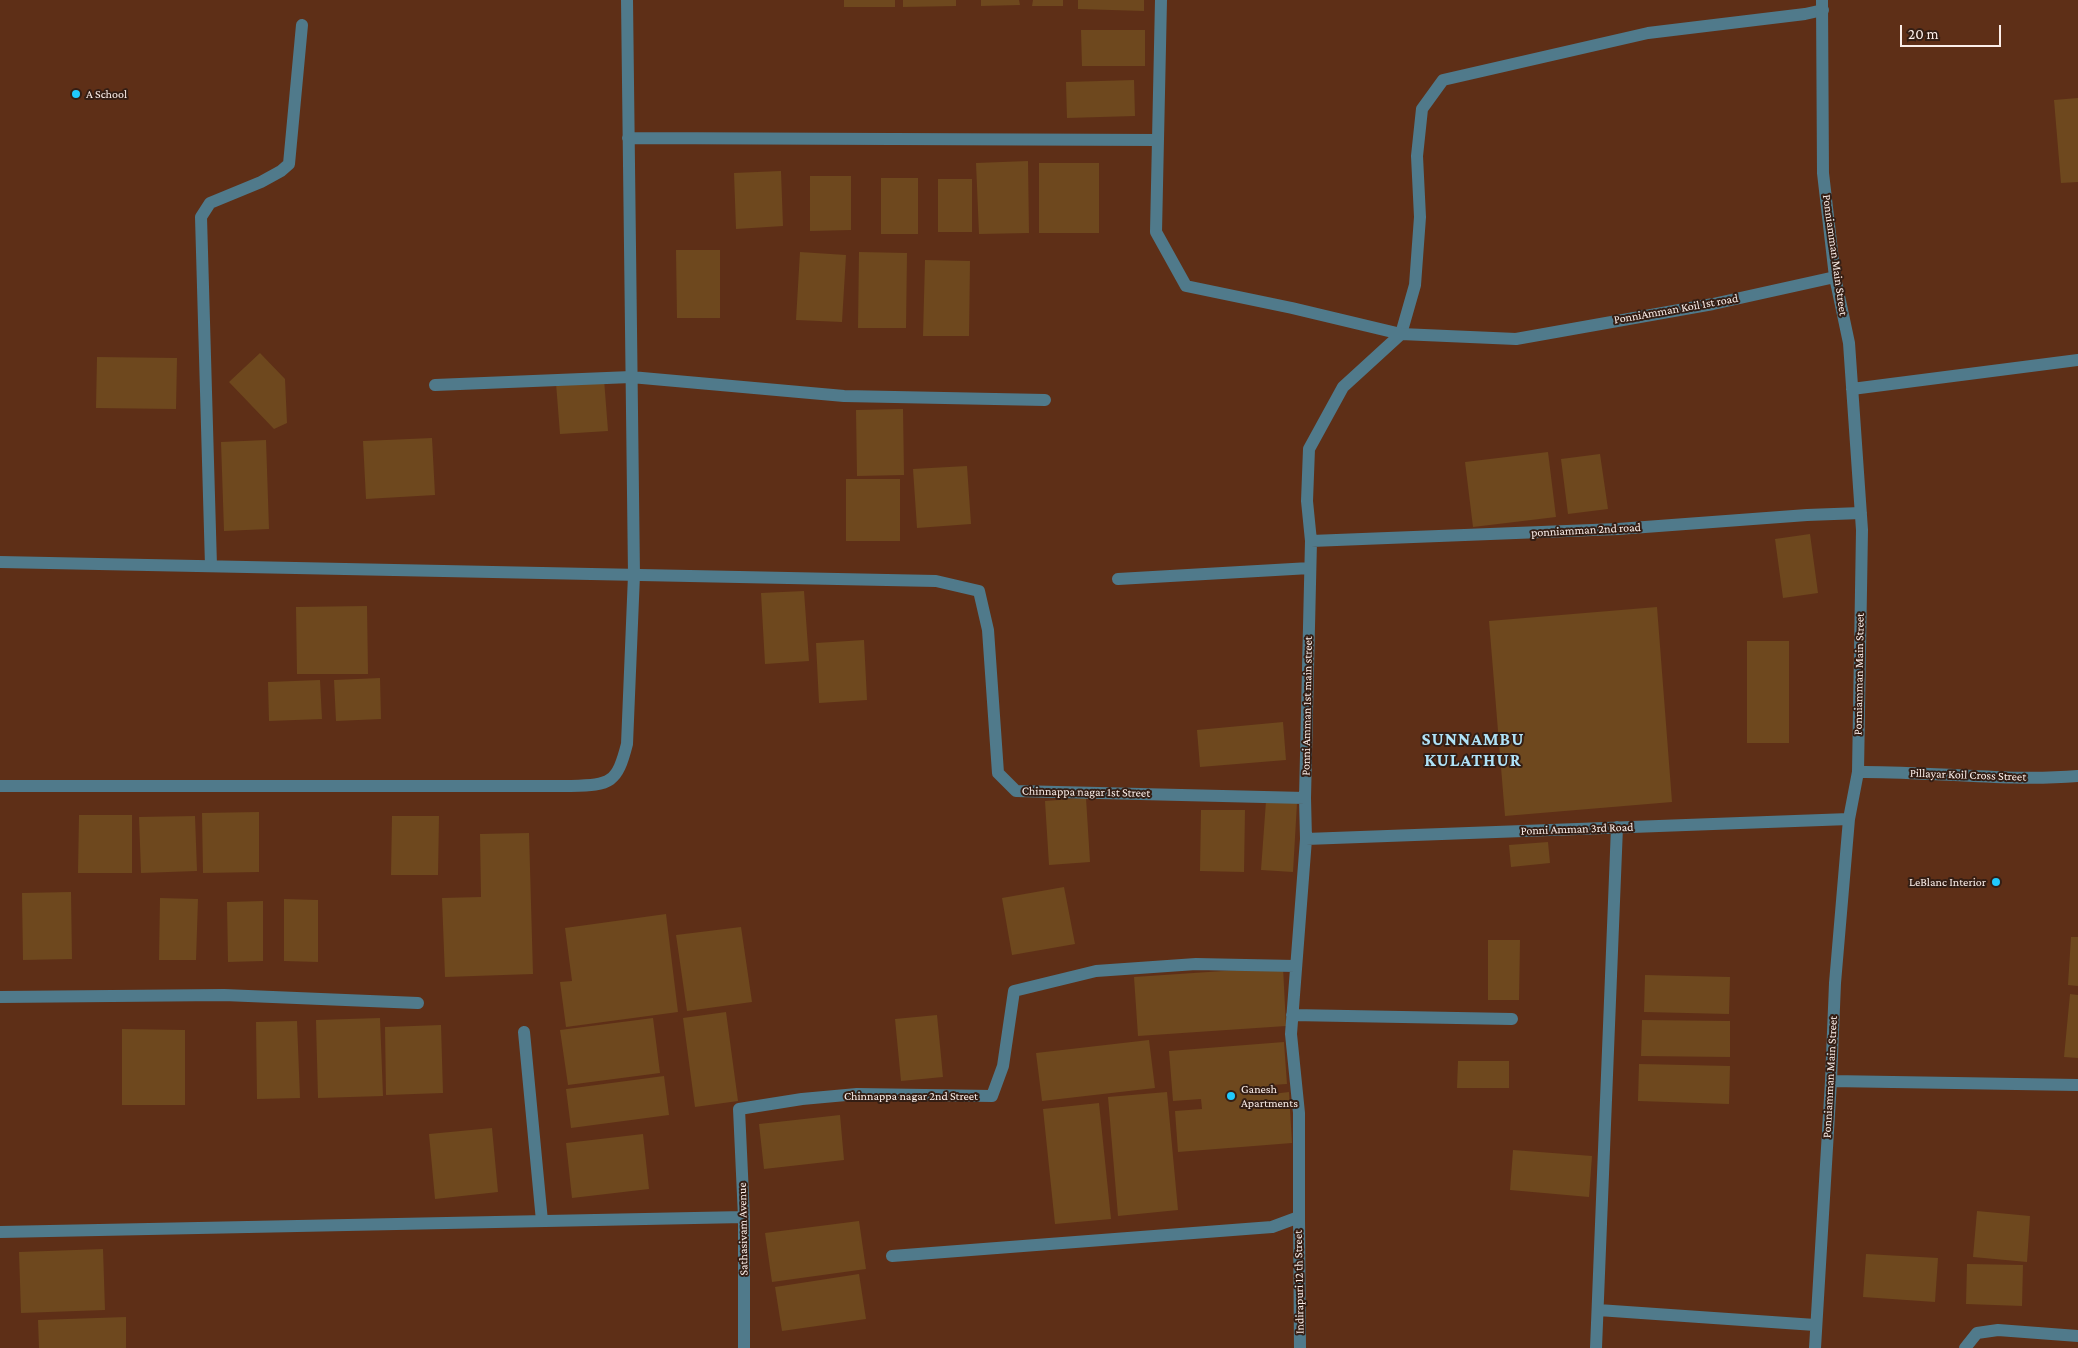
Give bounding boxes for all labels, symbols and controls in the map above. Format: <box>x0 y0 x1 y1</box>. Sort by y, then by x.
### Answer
scale bar <box>1903 15 2004 47</box>
text: 20 m <box>1908 26 1939 42</box>
place label: A School <box>86 87 127 101</box>
marker: A School <box>70 88 82 100</box>
street label: Ponniamman Main Street <box>1819 193 1851 317</box>
street label: PonniAmman Koil 1st road <box>1613 291 1739 327</box>
street label: ponniamman 2nd road <box>1531 520 1641 540</box>
street label: Ponniamman Main Street <box>1851 613 1867 735</box>
street label: Ponni Amman 1st main street <box>1299 636 1315 776</box>
district label: SUNNAMBU KULATHUR <box>1420 728 1526 771</box>
street label: Pillayar Koil Cross Street <box>1910 766 2026 784</box>
street label: Chinnappa nagar 1st Street <box>1022 784 1150 800</box>
street label: Ponni Amman 3rd Road <box>1520 820 1634 838</box>
place label: LeBlanc Interior <box>1909 875 1986 889</box>
marker: LeBlanc Interior <box>1990 876 2002 888</box>
street label: Ponniamman Main Street <box>1820 1016 1840 1138</box>
place label: Ganesh Apartments <box>1241 1082 1298 1110</box>
street label: Chinnappa nagar 2nd Street <box>844 1089 978 1103</box>
marker: Ganesh Apartments <box>1225 1090 1237 1102</box>
street label: Sathasivam Avenue <box>735 1182 751 1276</box>
street label: Indirapuri 12 th Street <box>1291 1230 1307 1334</box>

